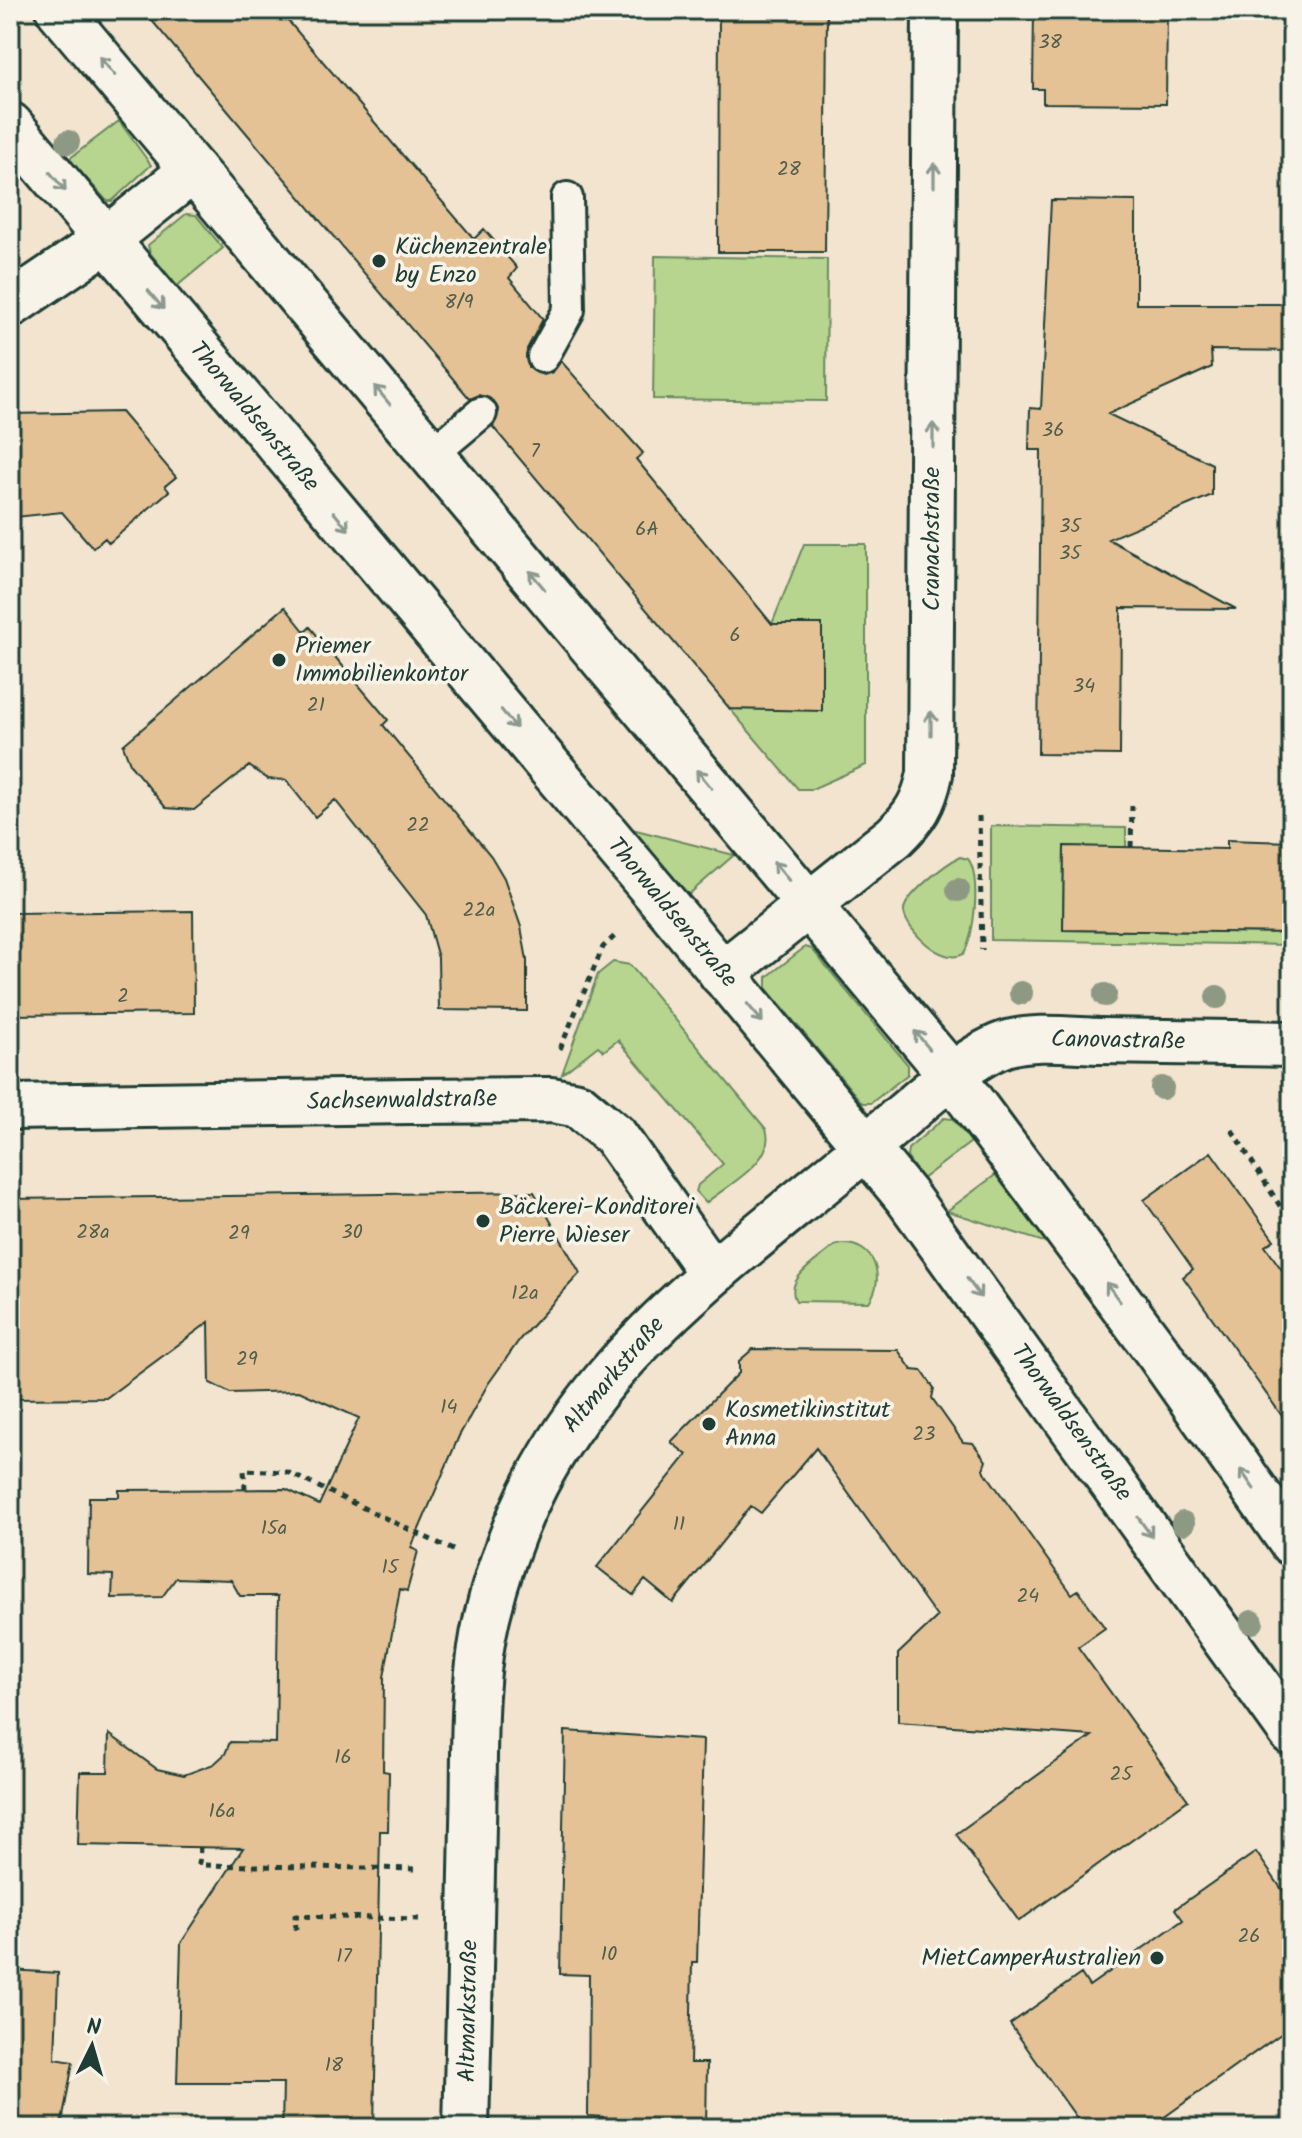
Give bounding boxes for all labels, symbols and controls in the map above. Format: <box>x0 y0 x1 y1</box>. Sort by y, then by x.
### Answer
house number: 38 <box>1038 27 1063 59</box>
one-way arrow <box>98 57 116 77</box>
house number: 28 <box>777 154 802 186</box>
one-way arrow <box>926 162 942 189</box>
one-way arrow <box>49 172 67 192</box>
place label: Küchenzentrale by Enzo <box>395 228 547 295</box>
marker: Küchenzentrale by Enzo <box>370 252 388 270</box>
house number: 8/9 <box>445 287 474 319</box>
one-way arrow <box>147 289 165 309</box>
street label: Thorwaldsenstraße <box>179 333 329 501</box>
one-way arrow <box>373 385 391 406</box>
house number: 36 <box>1042 415 1064 447</box>
one-way arrow <box>925 422 941 449</box>
house number: 7 <box>530 436 540 468</box>
street label: Cranachstraße <box>913 466 952 611</box>
one-way arrow <box>332 510 350 530</box>
house number: 35 <box>1059 511 1082 543</box>
house number: 6A <box>635 514 659 546</box>
house number: 35 <box>1059 538 1082 570</box>
one-way arrow <box>528 570 546 590</box>
house number: 6 <box>729 620 741 652</box>
place label: Priemer Immobilienkontor <box>295 627 470 694</box>
marker: Priemer Immobilienkontor <box>270 651 288 669</box>
house number: 34 <box>1073 671 1095 703</box>
house number: 21 <box>307 690 325 722</box>
one-way arrow <box>500 708 518 729</box>
one-way arrow <box>923 710 939 737</box>
one-way arrow <box>695 769 713 790</box>
house number: 22 <box>406 810 430 842</box>
street label: Thorwaldsenstraße <box>597 829 747 997</box>
one-way arrow <box>772 862 790 882</box>
house number: 22a <box>463 895 495 927</box>
house number: 2 <box>117 981 129 1013</box>
one-way arrow <box>746 1002 764 1023</box>
street label: Canovastraße <box>1051 1020 1186 1062</box>
one-way arrow <box>913 1030 931 1050</box>
street label: Sachsenwaldstraße <box>307 1080 498 1122</box>
place label: Bäckerei-Konditorei Pierre Wieser <box>499 1188 695 1255</box>
marker: Bäckerei-Konditorei Pierre Wieser <box>474 1212 492 1230</box>
house number: 28a <box>76 1217 110 1249</box>
house number: 30 <box>341 1217 363 1249</box>
house number: 29 <box>228 1218 250 1250</box>
one-way arrow <box>965 1277 982 1299</box>
house number: 12a <box>511 1278 539 1310</box>
one-way arrow <box>1105 1281 1121 1303</box>
street label: Altmarkstraße <box>553 1308 675 1442</box>
street label: Thorwaldsenstraße <box>1000 1336 1142 1510</box>
house number: 29 <box>236 1344 258 1376</box>
place label: Kosmetikinstitut Anna <box>725 1391 891 1458</box>
house number: 14 <box>440 1392 458 1424</box>
marker: Kosmetikinstitut Anna <box>700 1415 718 1433</box>
house number: 23 <box>912 1419 936 1451</box>
one-way arrow <box>1239 1469 1256 1490</box>
house number: 11 <box>673 1509 685 1541</box>
house number: 15a <box>261 1513 287 1545</box>
one-way arrow <box>1137 1516 1153 1538</box>
house number: 15 <box>381 1552 400 1584</box>
house number: 24 <box>1017 1581 1039 1613</box>
house number: 16 <box>334 1742 352 1774</box>
house number: 25 <box>1110 1759 1133 1791</box>
house number: 16a <box>209 1796 235 1828</box>
house number: 26 <box>1238 1921 1260 1953</box>
street label: Altmarkstraße <box>448 1939 490 2083</box>
house number: 10 <box>601 1939 617 1971</box>
place label: MietCamperAustralien <box>921 1939 1141 1978</box>
house number: 17 <box>336 1941 353 1973</box>
marker: MietCamperAustralien <box>1148 1949 1166 1967</box>
north arrow <box>52 2006 132 2086</box>
text: N <box>85 2011 102 2047</box>
house number: 18 <box>325 2050 344 2082</box>

